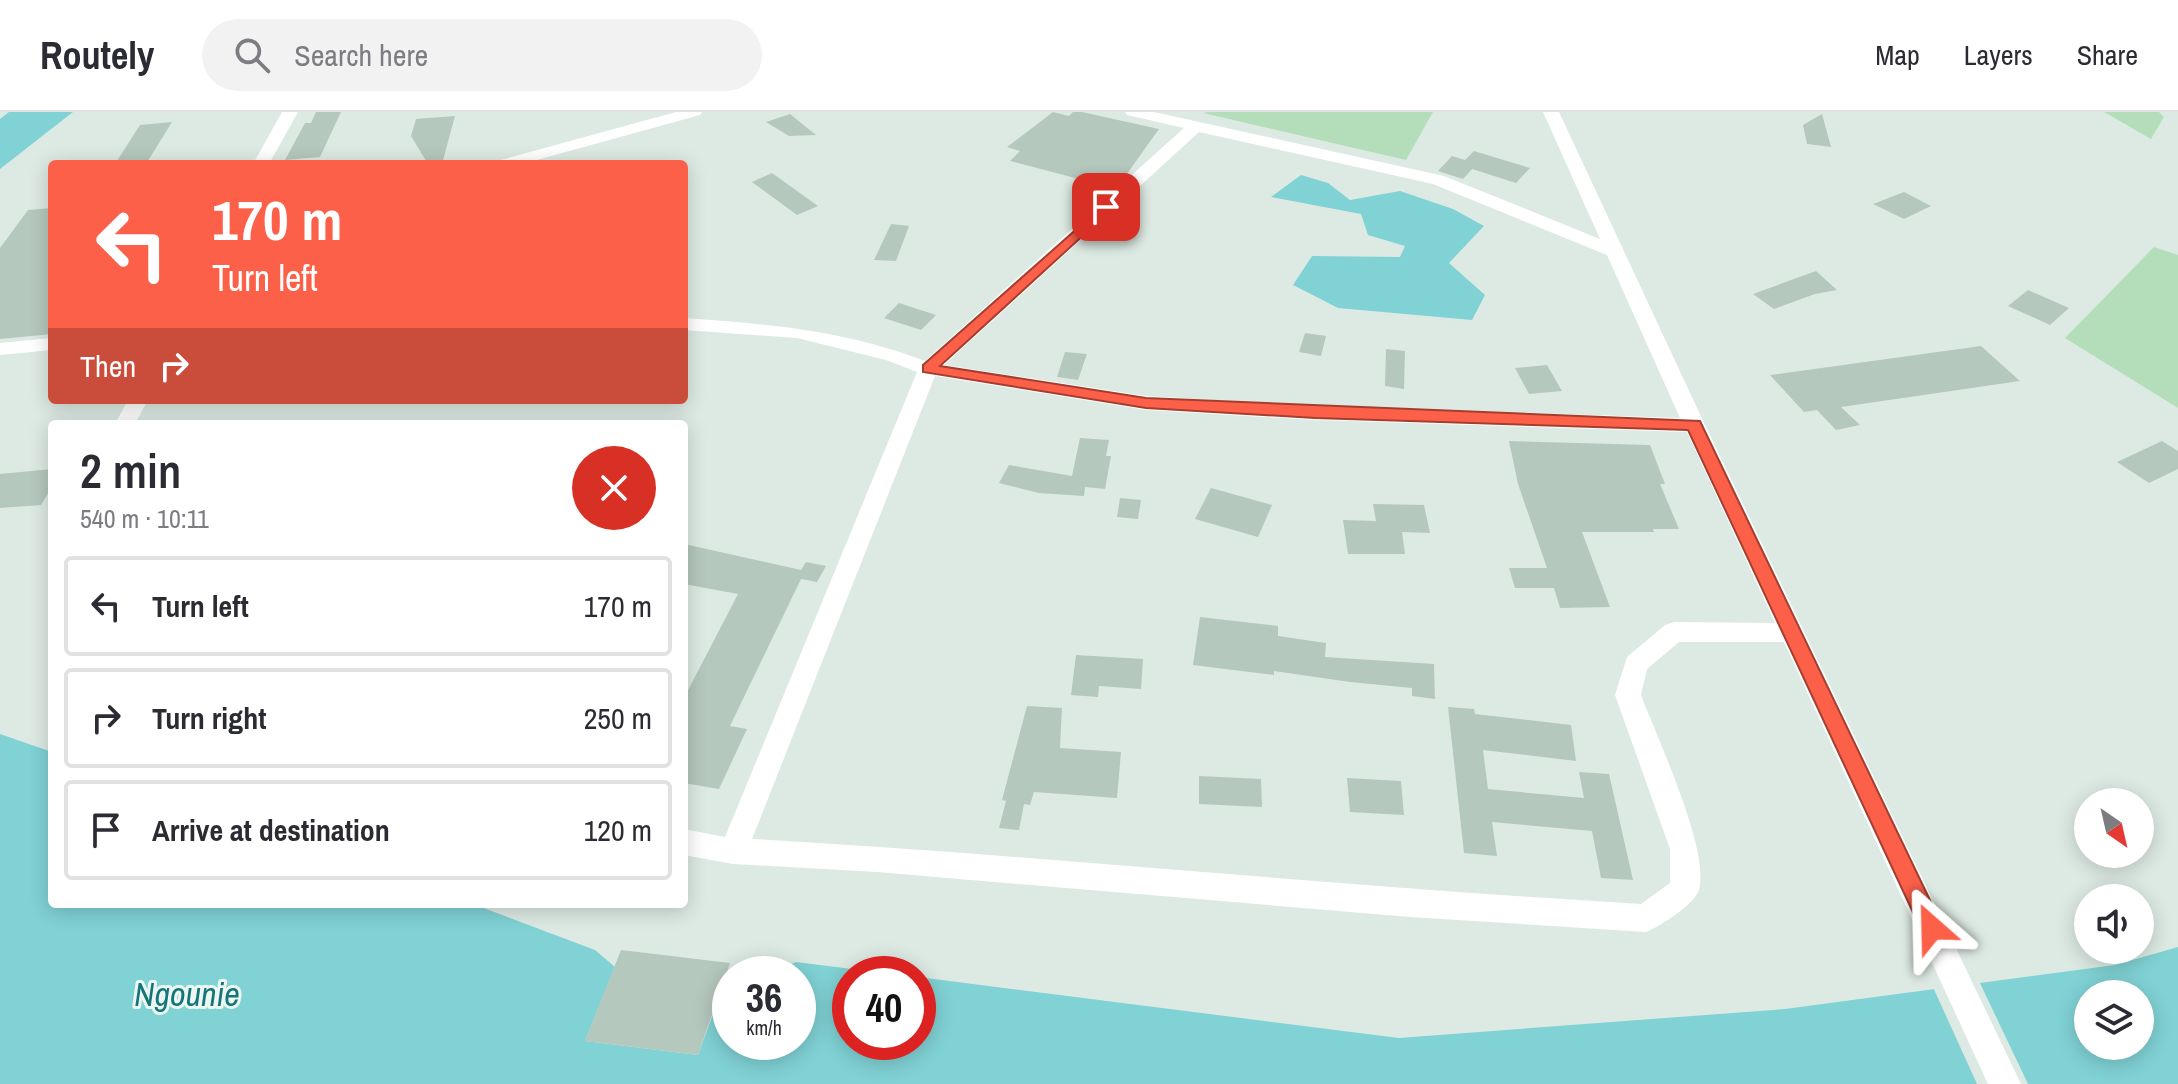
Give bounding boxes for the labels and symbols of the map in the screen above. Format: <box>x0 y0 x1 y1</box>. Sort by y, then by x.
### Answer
pin <box>1072 173 1140 241</box>
north arrow <box>2074 788 2154 868</box>
position arrow <box>1890 886 1974 970</box>
speed limit sign: 40 <box>832 956 936 1060</box>
water label: Ngounie <box>134 971 240 1017</box>

